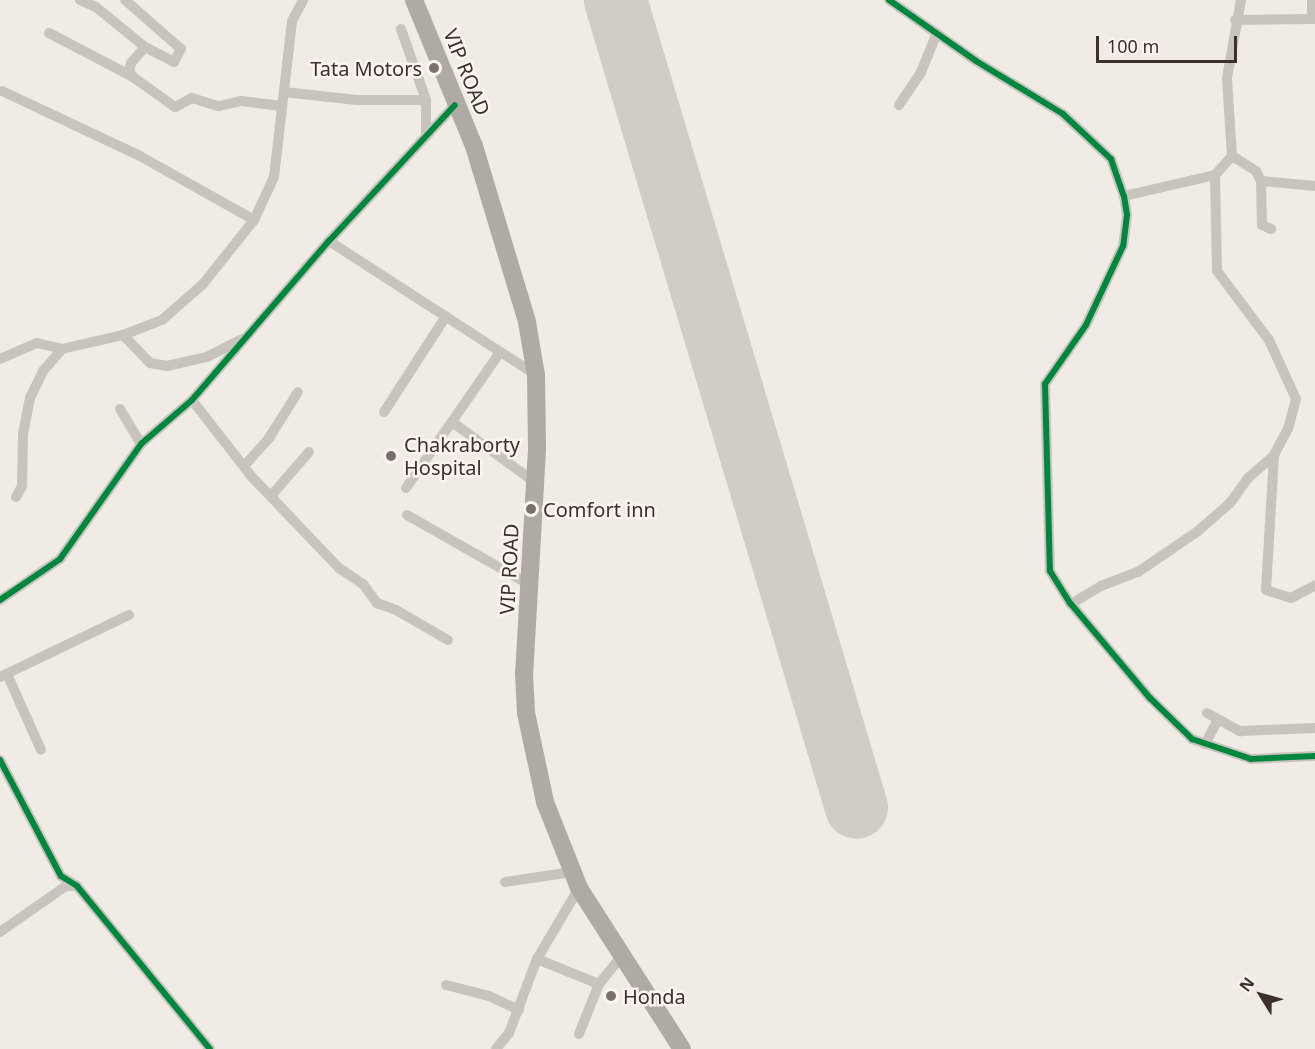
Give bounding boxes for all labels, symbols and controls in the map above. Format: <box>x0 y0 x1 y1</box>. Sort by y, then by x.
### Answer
scale bar <box>1099 24 1240 62</box>
street label: VIP ROAD <box>439 25 495 119</box>
text: 100 m <box>1107 34 1159 58</box>
place label: Tata Motors <box>310 56 422 80</box>
marker: Tata Motors <box>427 61 441 75</box>
place label: Chakraborty Hospital <box>404 432 520 479</box>
marker: Chakraborty Hospital <box>382 447 400 465</box>
place label: Comfort inn <box>543 497 656 521</box>
marker: Comfort inn <box>524 502 538 516</box>
street label: VIP ROAD <box>495 523 523 615</box>
north arrow <box>1231 965 1291 1025</box>
text: N <box>1234 972 1259 996</box>
place label: Honda <box>623 984 686 1008</box>
marker: Honda <box>604 989 618 1003</box>

